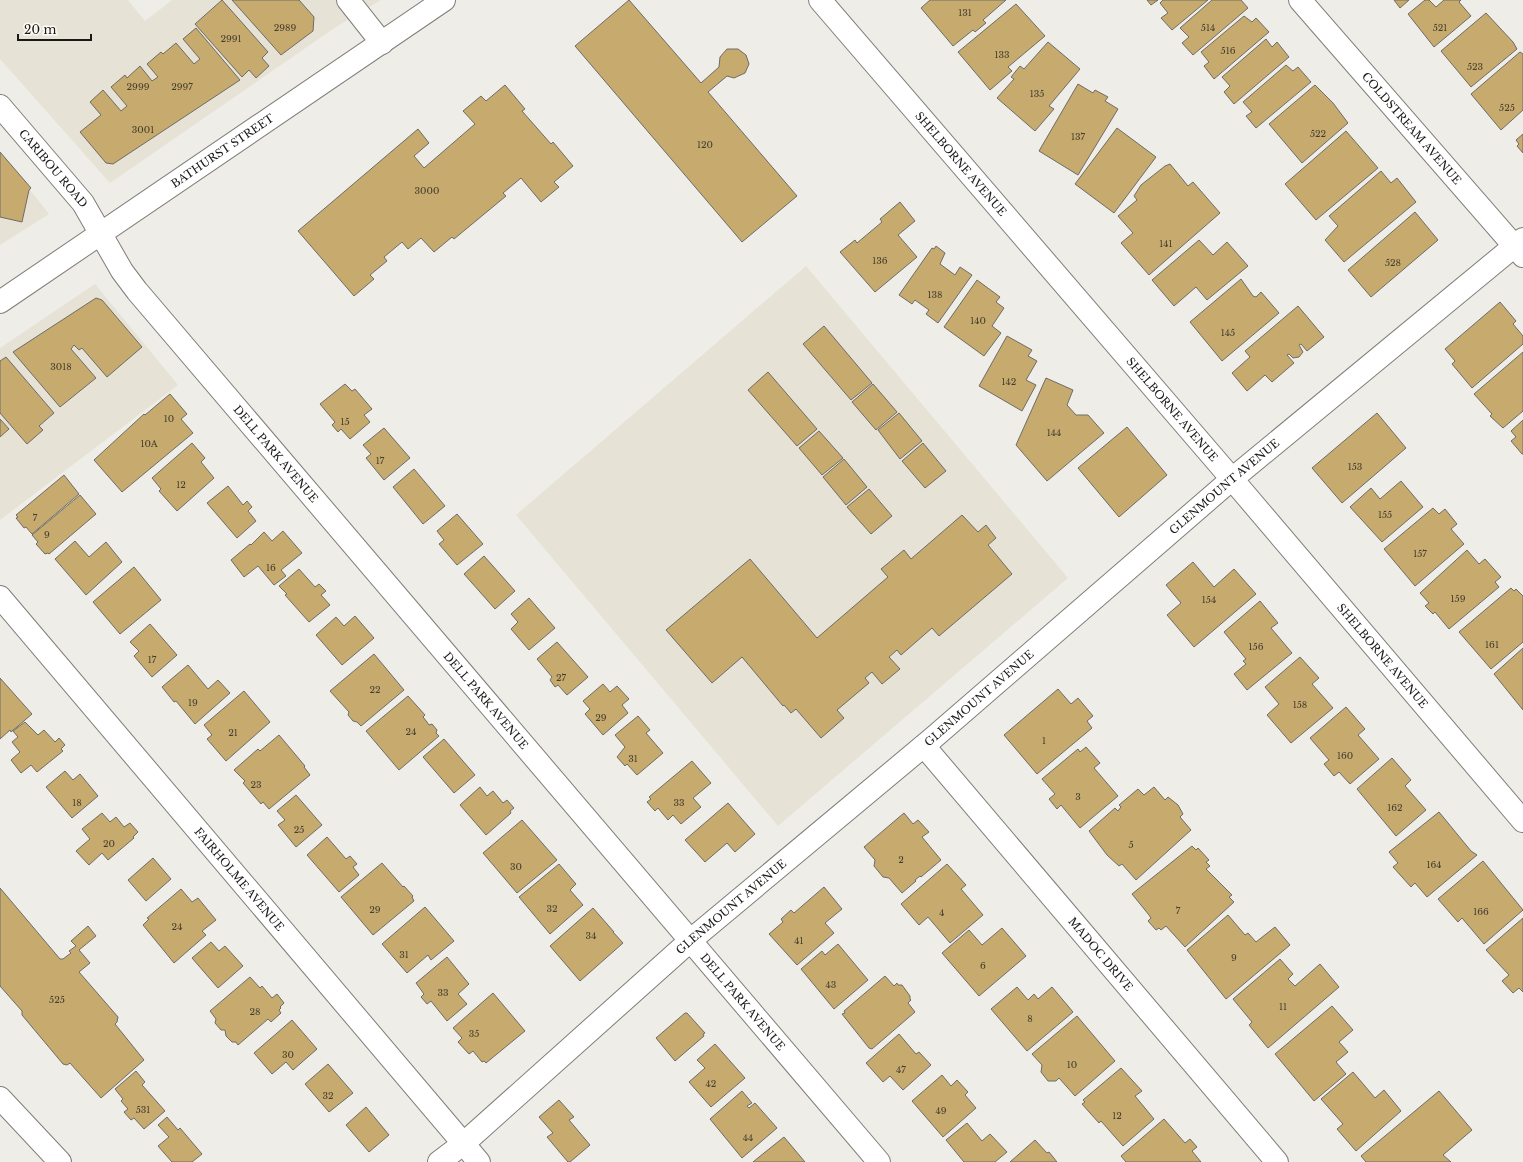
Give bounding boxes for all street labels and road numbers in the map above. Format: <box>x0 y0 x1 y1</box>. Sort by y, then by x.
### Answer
street label: COLDSTREAM AVENUE <box>1359 69 1464 187</box>
street label: SHELBORNE AVENUE <box>912 109 1010 219</box>
street label: BATHURST STREET <box>168 111 277 191</box>
street label: CARIBOU ROAD <box>16 126 91 211</box>
street label: SHELBORNE AVENUE <box>1123 354 1221 464</box>
street label: DELL PARK AVENUE <box>230 402 321 505</box>
street label: GLENMOUNT AVENUE <box>1166 436 1282 537</box>
street label: SHELBORNE AVENUE <box>1334 601 1431 711</box>
street label: GLENMOUNT AVENUE <box>921 647 1036 749</box>
street label: DELL PARK AVENUE <box>441 649 531 752</box>
street label: FAIRHOLME AVENUE <box>192 825 287 934</box>
street label: GLENMOUNT AVENUE <box>673 856 789 957</box>
street label: MADOC DRIVE <box>1065 915 1136 994</box>
street label: DELL PARK AVENUE <box>697 950 788 1053</box>

